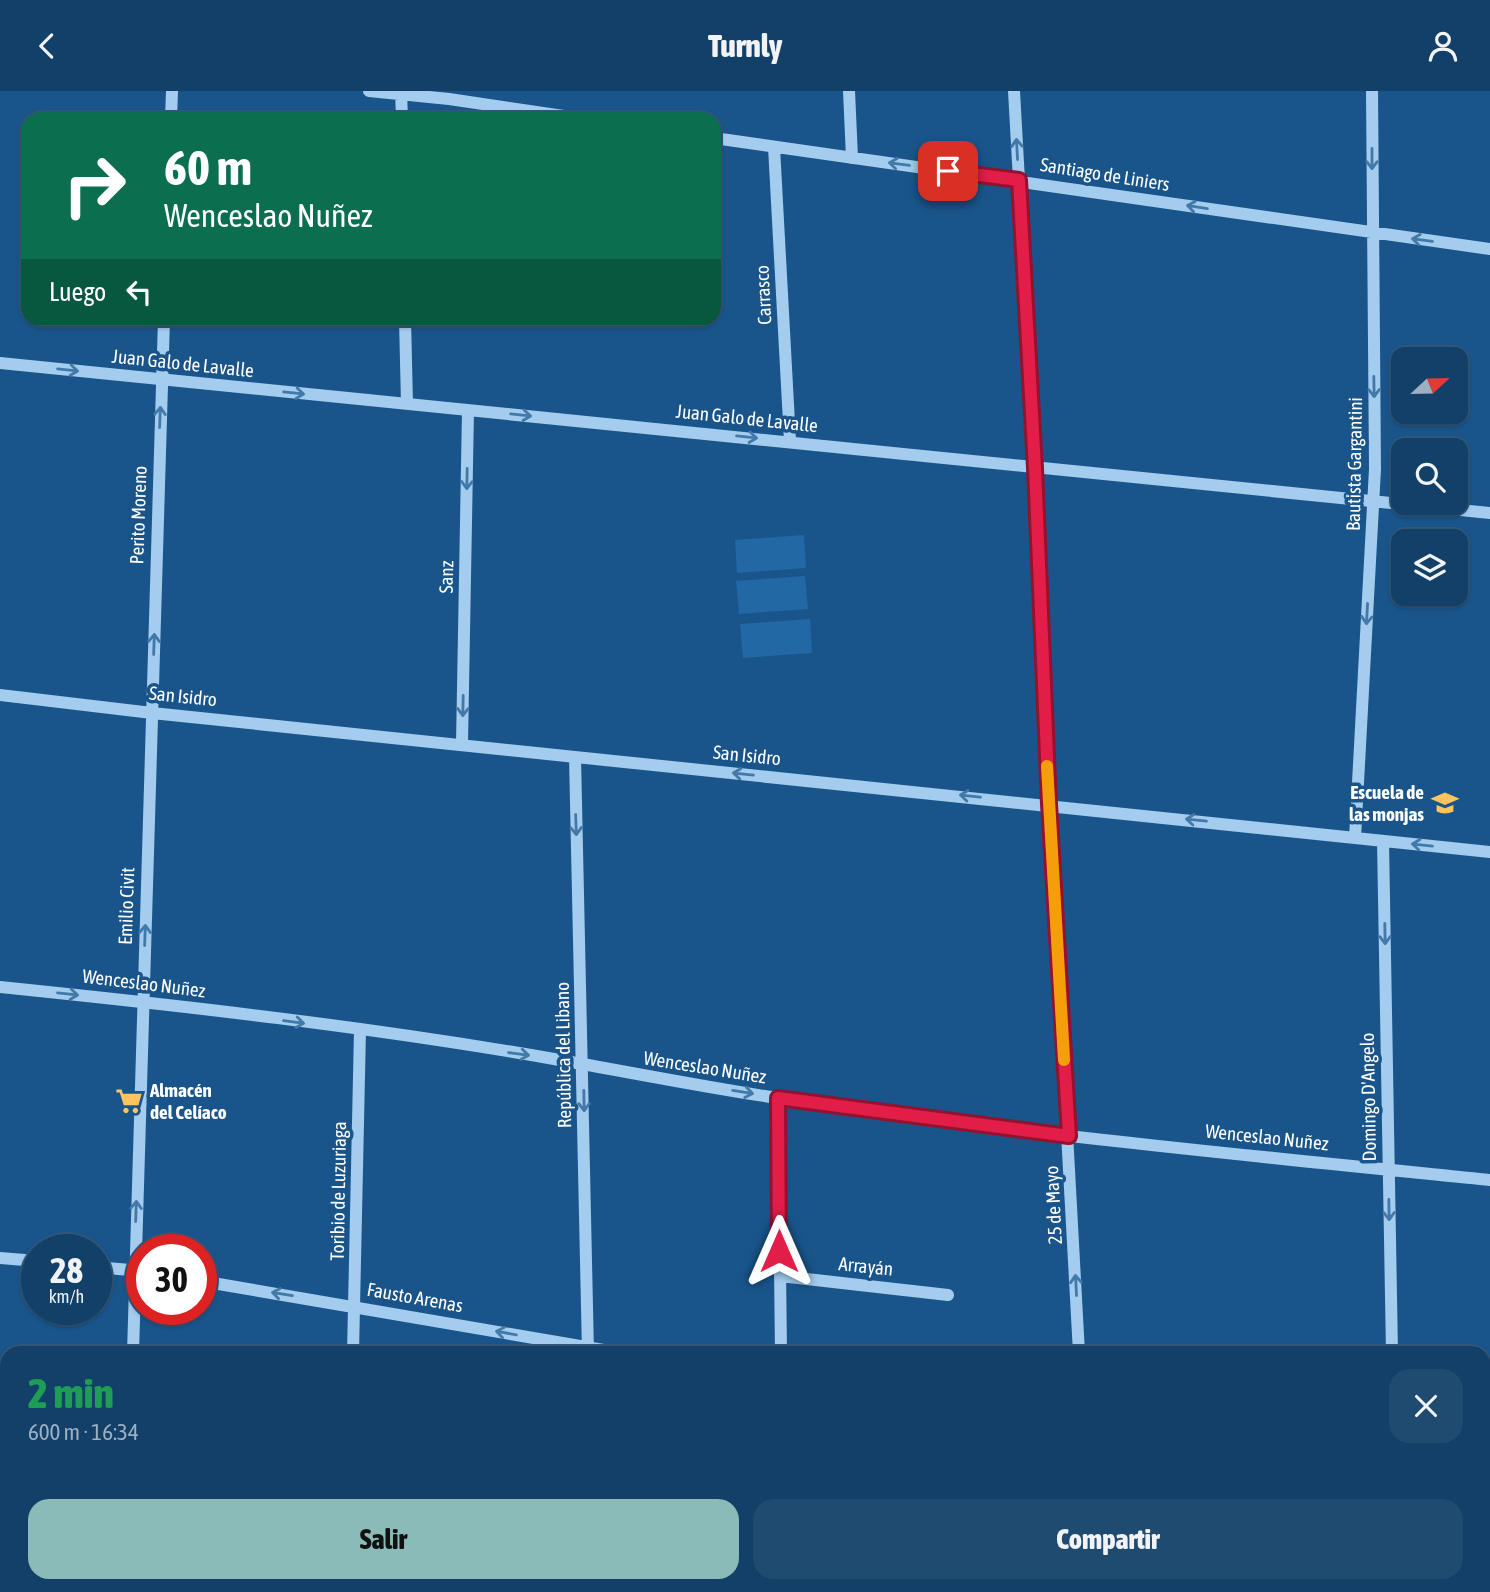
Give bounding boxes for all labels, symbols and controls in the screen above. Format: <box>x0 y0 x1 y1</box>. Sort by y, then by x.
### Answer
icon: back <box>28 27 66 65</box>
text: Turnly <box>708 27 782 64</box>
icon: person <box>1424 27 1462 65</box>
one-way arrow <box>1011 138 1024 161</box>
text: 60 m <box>164 139 252 195</box>
icon: right <box>49 140 140 231</box>
pin <box>918 141 978 201</box>
one-way arrow <box>1365 147 1379 170</box>
icon: arrive <box>929 152 967 190</box>
street label: Santiago de Liniers <box>1039 153 1171 195</box>
one-way arrow <box>888 157 911 170</box>
text: Wenceslao Nuñez <box>164 197 373 234</box>
one-way arrow <box>1186 200 1209 213</box>
one-way arrow <box>1411 234 1434 247</box>
street label: Carrasco <box>750 265 776 325</box>
icon: left <box>120 273 158 311</box>
text: Luego <box>49 277 106 307</box>
street label: Juan Galo de Lavalle <box>111 345 255 381</box>
north arrow <box>1391 347 1468 423</box>
map controls <box>1391 347 1468 606</box>
one-way arrow <box>56 364 79 377</box>
one-way arrow <box>1367 375 1381 398</box>
one-way arrow <box>282 387 305 400</box>
street label: Bautista Gargantini <box>1342 397 1366 531</box>
street label: Juan Galo de Lavalle <box>675 400 819 436</box>
one-way arrow <box>154 406 167 429</box>
one-way arrow <box>509 409 531 422</box>
one-way arrow <box>735 431 758 444</box>
button: search <box>1391 438 1468 515</box>
street label: Perito Moreno <box>125 465 151 565</box>
one-way arrow <box>460 467 474 490</box>
button: layers <box>1391 529 1468 606</box>
street label: Sanz <box>435 560 457 594</box>
one-way arrow <box>1361 602 1374 625</box>
one-way arrow <box>147 633 160 656</box>
street label: San Isidro <box>148 682 218 711</box>
one-way arrow <box>456 694 469 717</box>
street label: San Isidro <box>712 741 782 770</box>
one-way arrow <box>733 767 755 780</box>
place label: Escuela de las monjas <box>1349 781 1424 825</box>
school or university icon: Escuela de las monjas <box>1430 788 1460 818</box>
one-way arrow <box>959 790 982 803</box>
one-way arrow <box>570 813 583 836</box>
one-way arrow <box>1185 814 1208 827</box>
one-way arrow <box>1411 838 1434 851</box>
street label: Emilio Civit <box>114 867 138 945</box>
one-way arrow <box>1378 922 1391 945</box>
one-way arrow <box>138 923 151 946</box>
street label: Wenceslao Nuñez <box>81 965 207 1001</box>
street label: República del Libano <box>551 982 575 1128</box>
one-way arrow <box>56 988 79 1001</box>
one-way arrow <box>282 1015 305 1028</box>
street label: Domingo D'Angelo <box>1356 1032 1380 1162</box>
street label: Wenceslao Nuñez <box>642 1046 768 1088</box>
one-way arrow <box>507 1047 530 1060</box>
place label: Almacén del Celíaco <box>149 1079 227 1123</box>
supermarket icon: Almacén del Celíaco <box>114 1086 144 1116</box>
one-way arrow <box>731 1086 754 1099</box>
one-way arrow <box>577 1089 590 1112</box>
street label: Wenceslao Nuñez <box>1204 1120 1330 1154</box>
street label: Toribio de Luzuriaga <box>326 1121 350 1261</box>
street label: 25 de Mayo <box>1040 1165 1066 1245</box>
one-way arrow <box>1382 1198 1396 1221</box>
one-way arrow <box>130 1200 143 1223</box>
position arrow <box>742 1214 816 1288</box>
speed limit sign: 30 <box>126 1234 217 1325</box>
text: 28 <box>50 1250 83 1290</box>
street label: Arrayán <box>838 1252 894 1280</box>
one-way arrow <box>1069 1274 1082 1296</box>
street label: Fausto Arenas <box>365 1278 465 1316</box>
text: km/h <box>49 1286 84 1307</box>
one-way arrow <box>271 1287 294 1300</box>
one-way arrow <box>495 1326 518 1339</box>
text: 2 min <box>28 1369 114 1417</box>
button: close <box>1389 1369 1463 1443</box>
text: 600 m · 16:34 <box>28 1419 139 1445</box>
button: Salir <box>28 1499 739 1579</box>
button: Compartir <box>753 1499 1463 1579</box>

